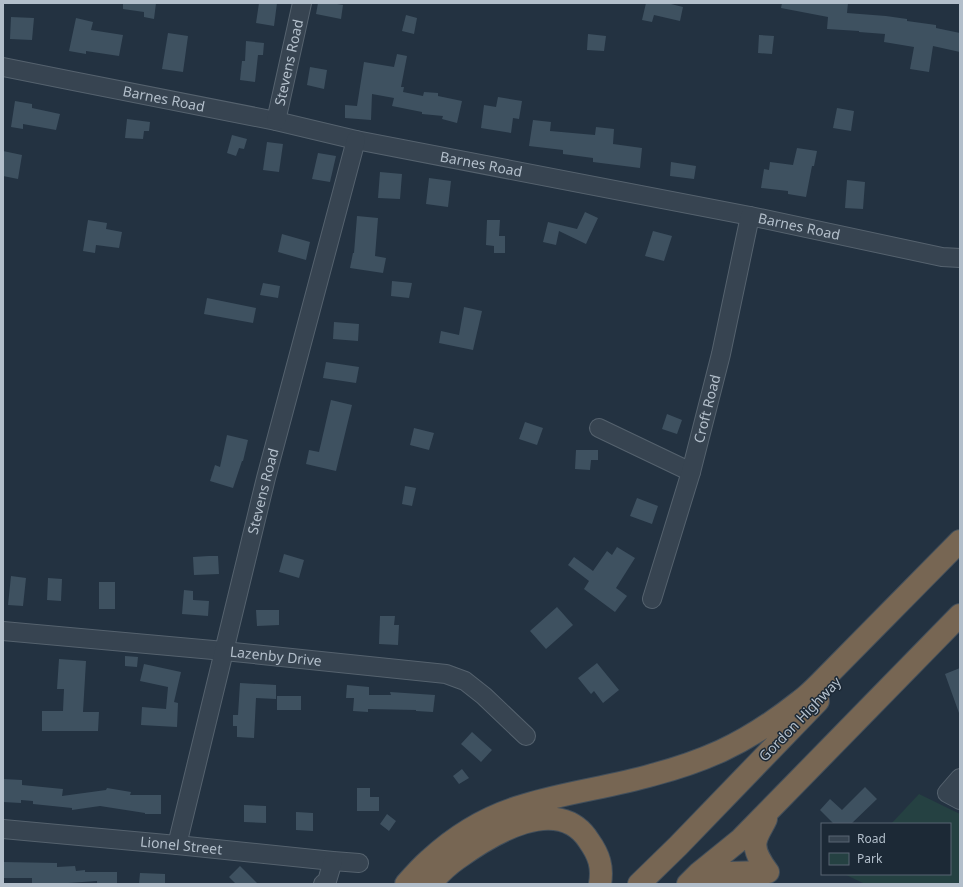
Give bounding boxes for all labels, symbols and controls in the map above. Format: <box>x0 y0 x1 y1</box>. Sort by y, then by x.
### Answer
street label: Stevens Road <box>270 17 307 107</box>
street label: Barnes Road <box>121 81 207 116</box>
street label: Barnes Road <box>439 146 524 181</box>
street label: Barnes Road <box>756 208 842 244</box>
street label: Croft Road <box>689 372 724 445</box>
street label: Stevens Road <box>243 446 283 536</box>
street label: Lazenby Drive <box>229 642 323 670</box>
street label: Gordon Highway <box>754 672 846 765</box>
legend <box>821 823 951 875</box>
text: Road <box>857 830 886 847</box>
street label: Lionel Street <box>139 832 223 859</box>
text: Park <box>857 850 883 867</box>

